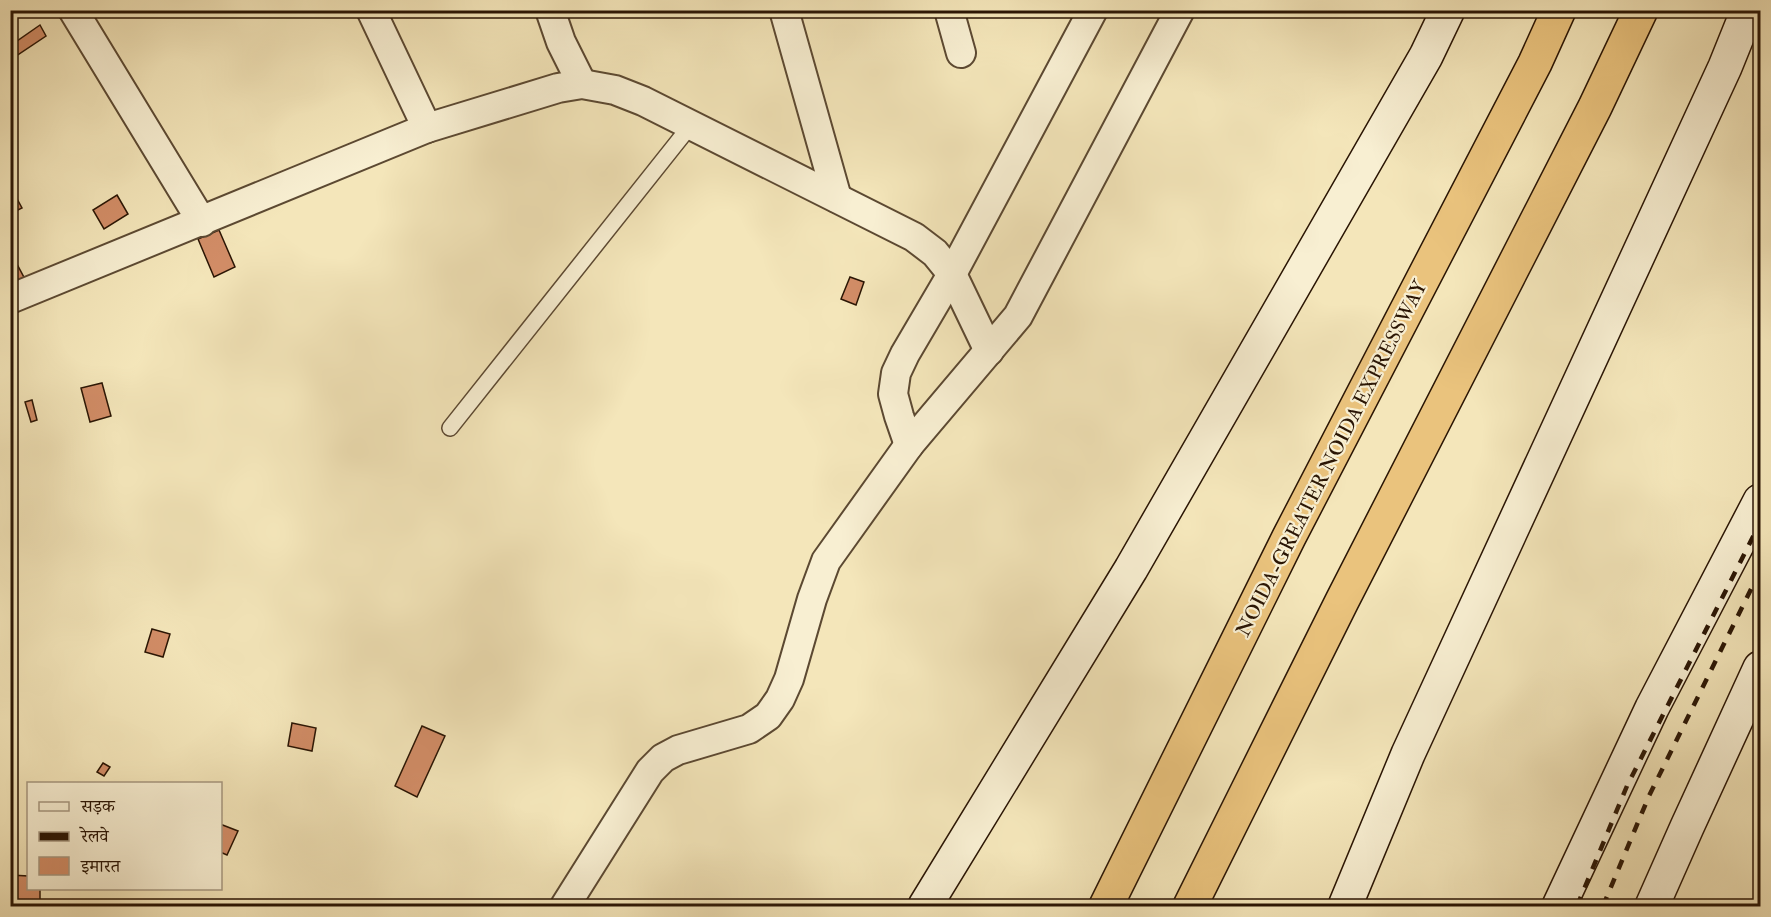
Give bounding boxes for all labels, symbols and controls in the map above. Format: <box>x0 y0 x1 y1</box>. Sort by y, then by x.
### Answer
street label: NOIDA-GREATER NOIDA EXPRESSWAY <box>1230 275 1433 641</box>
legend <box>27 782 222 890</box>
text: सड़क <box>80 795 116 818</box>
text: रेलवे <box>79 825 110 848</box>
text: इमारत <box>80 855 121 878</box>

